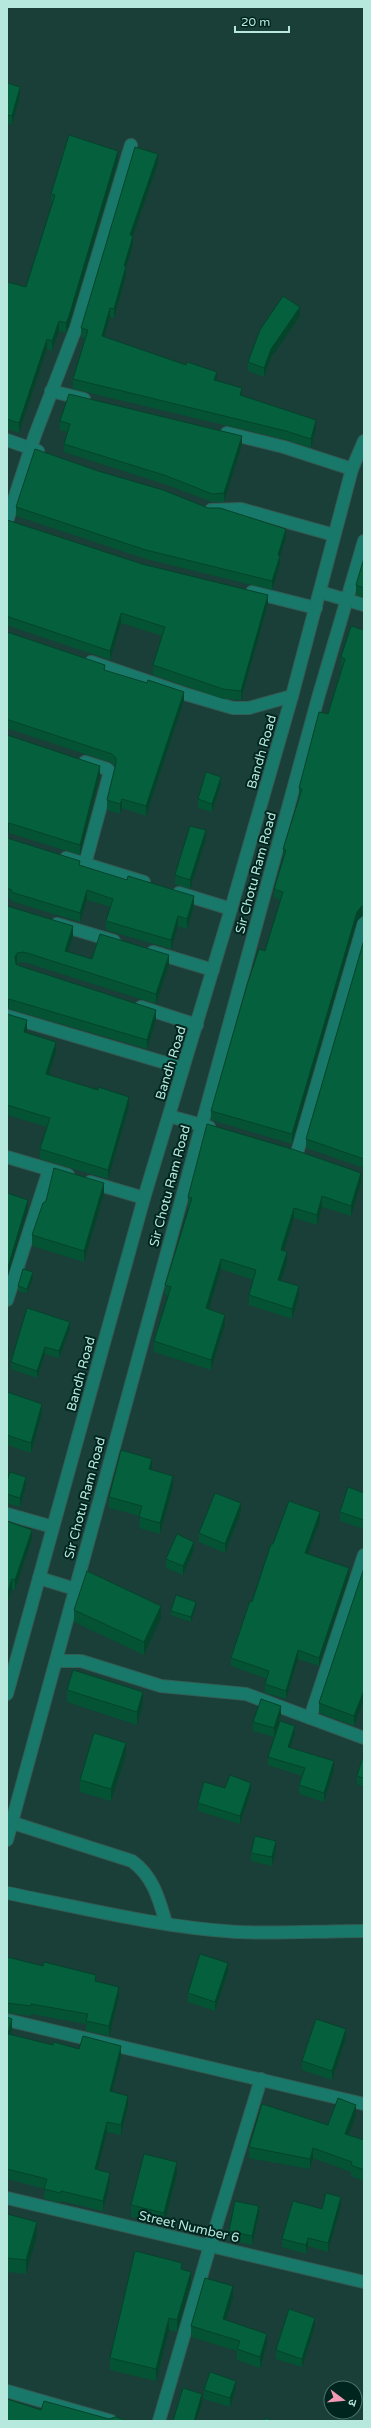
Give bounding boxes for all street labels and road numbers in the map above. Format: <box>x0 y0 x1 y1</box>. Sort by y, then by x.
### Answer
street label: Bandh Road <box>244 713 280 791</box>
street label: Sir Chotu Ram Road <box>232 811 280 935</box>
street label: Bandh Road <box>152 1024 190 1102</box>
street label: Sir Chotu Ram Road <box>146 1124 194 1248</box>
street label: Bandh Road <box>63 1335 99 1413</box>
street label: Sir Chotu Ram Road <box>61 1436 109 1560</box>
street label: Street Number 6 <box>137 2208 241 2246</box>

